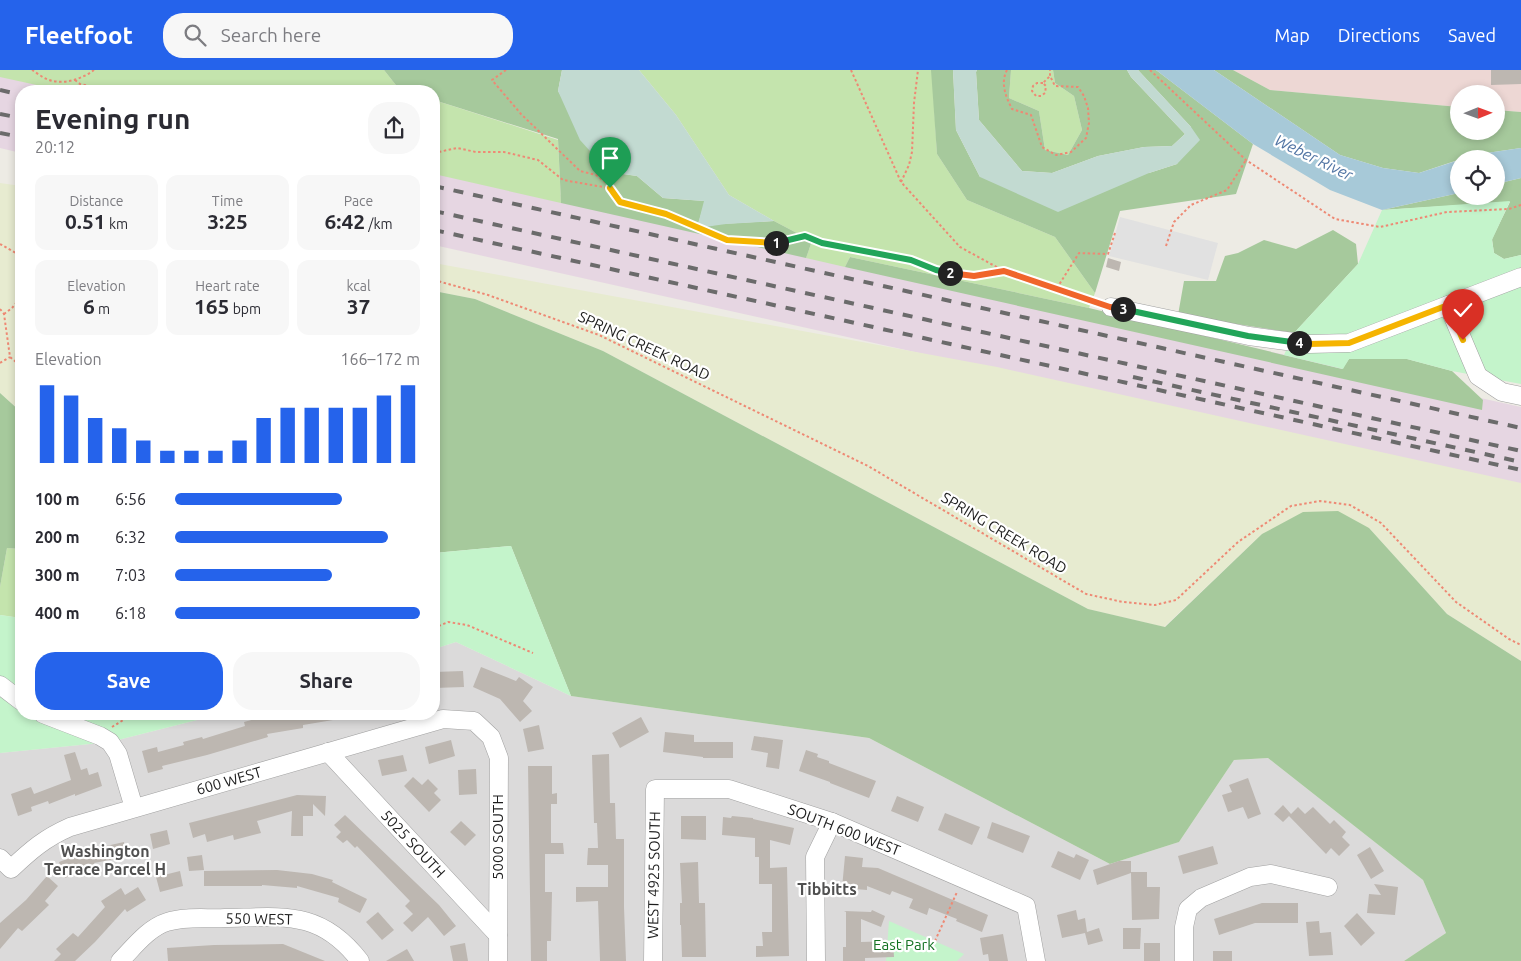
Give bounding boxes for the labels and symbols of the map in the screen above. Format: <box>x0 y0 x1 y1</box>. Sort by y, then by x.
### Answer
north arrow <box>1450 85 1505 140</box>
water label: Weber River <box>1272 130 1357 184</box>
pin <box>589 137 631 188</box>
pin: 1 <box>764 230 788 256</box>
pin: 2 <box>938 260 962 286</box>
pin <box>1442 289 1484 340</box>
pin: 3 <box>1110 296 1136 322</box>
street label: SPRING CREEK ROAD <box>576 308 713 384</box>
pin: 4 <box>1286 330 1312 356</box>
street label: SPRING CREEK ROAD <box>938 488 1070 577</box>
street label: 600 WEST <box>194 763 264 798</box>
street label: 5000 SOUTH <box>489 794 506 880</box>
street label: SOUTH 600 WEST <box>785 800 903 859</box>
street label: 5025 SOUTH <box>378 806 449 881</box>
street label: WEST 4925 SOUTH <box>644 811 663 939</box>
district label: Washington Terrace Parcel H <box>44 842 166 878</box>
district label: Tibbitts <box>797 880 857 898</box>
street label: 550 WEST <box>225 909 293 928</box>
park label: East Park <box>873 936 935 953</box>

